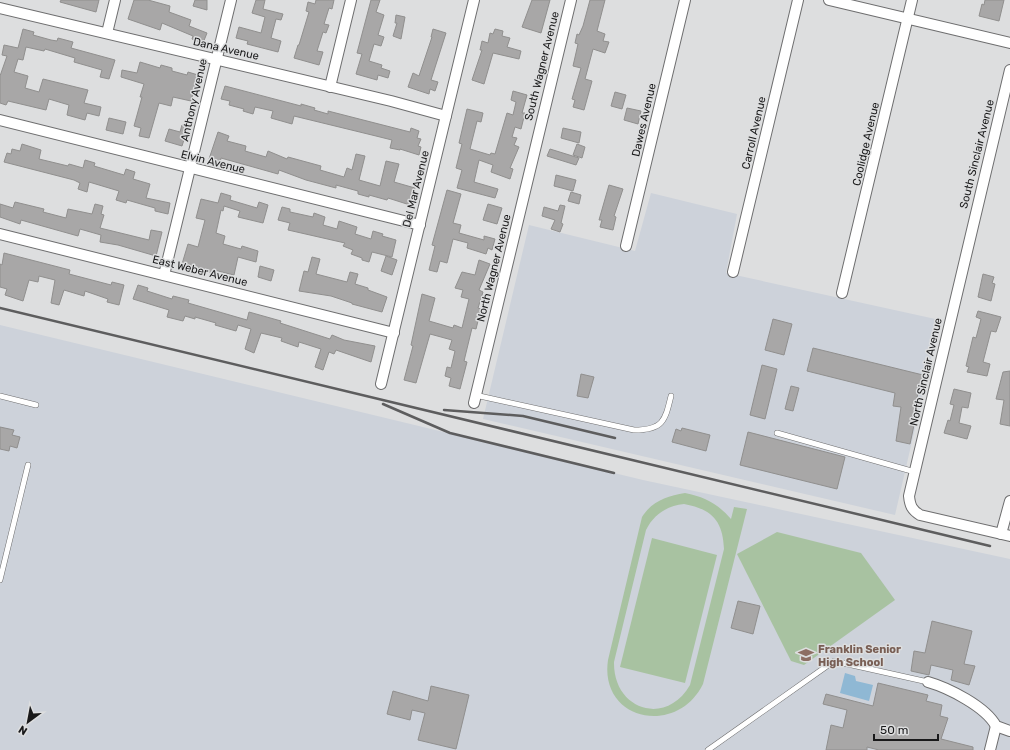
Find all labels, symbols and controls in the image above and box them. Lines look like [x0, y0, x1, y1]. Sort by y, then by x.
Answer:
street label: South Wagner Avenue [522, 10, 562, 122]
street label: Dana Avenue [192, 35, 260, 63]
street label: Anthony Avenue [178, 57, 210, 143]
street label: Dawes Avenue [629, 82, 659, 158]
street label: Carroll Avenue [739, 95, 769, 171]
street label: South Sinclair Avenue [957, 98, 997, 210]
street label: Coolidge Avenue [850, 101, 882, 187]
street label: Elvin Avenue [180, 148, 246, 176]
street label: Del Mar Avenue [400, 149, 432, 229]
street label: North Wagner Avenue [474, 213, 514, 323]
street label: East Weber Avenue [151, 253, 249, 289]
street label: North Sinclair Avenue [907, 317, 945, 427]
place label: Franklin Senior High School [818, 643, 901, 669]
school or university icon: Franklin Senior High School [797, 646, 815, 664]
north arrow [8, 702, 48, 742]
scale bar [874, 716, 938, 742]
text: N [16, 722, 30, 738]
text: 50 m [880, 723, 908, 737]

